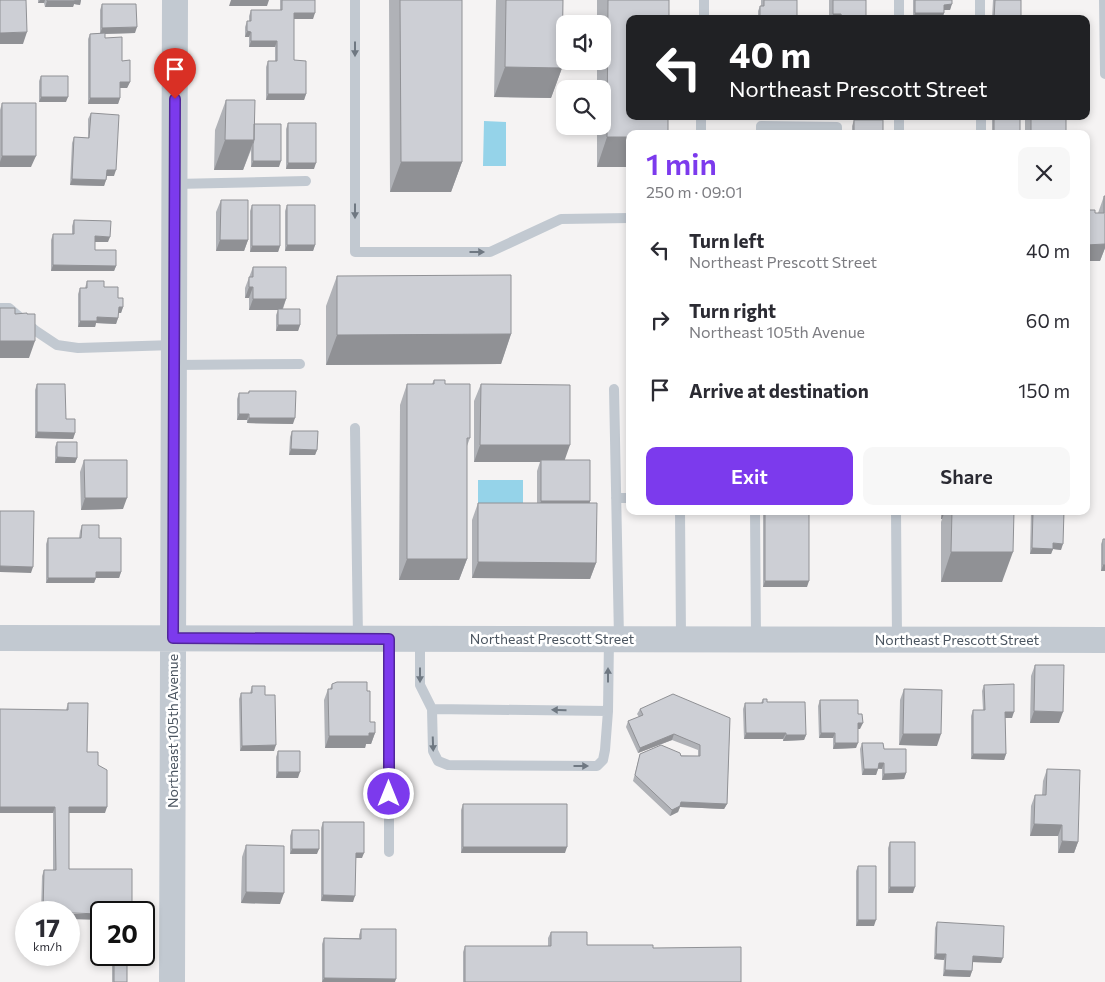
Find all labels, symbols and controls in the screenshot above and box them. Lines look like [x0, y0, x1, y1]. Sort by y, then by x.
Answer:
map controls [556, 15, 611, 135]
button: sound [556, 15, 611, 70]
text: 40 m [729, 32, 811, 75]
icon: left [646, 35, 711, 100]
one-way arrow [351, 41, 359, 57]
pin [154, 48, 196, 99]
icon: arrive [161, 55, 189, 83]
text: Northeast Prescott Street [729, 75, 988, 102]
button: search [556, 80, 611, 135]
text: 1 min [646, 144, 717, 181]
button: close [1018, 147, 1070, 199]
text: 250 m · 09:01 [646, 182, 743, 201]
one-way arrow [351, 203, 359, 219]
text: Turn left [689, 229, 764, 252]
icon: left [646, 236, 674, 264]
text: 40 m [1026, 239, 1070, 262]
one-way arrow [469, 248, 485, 256]
text: Northeast Prescott Street [689, 252, 877, 271]
text: Turn right [689, 299, 776, 322]
icon: right [646, 306, 674, 334]
text: 60 m [1026, 309, 1070, 332]
text: Northeast 105th Avenue [689, 322, 865, 341]
icon: arrive [646, 376, 674, 404]
text: Arrive at destination [689, 379, 869, 402]
text: 150 m [1018, 379, 1070, 402]
button: Exit [646, 447, 853, 505]
button: Share [863, 447, 1070, 505]
street label: Northeast Prescott Street [470, 630, 635, 647]
street label: Northeast Prescott Street [875, 631, 1040, 648]
street label: Northeast 105th Avenue [164, 654, 181, 808]
one-way arrow [605, 666, 613, 682]
one-way arrow [416, 667, 424, 683]
one-way arrow [551, 706, 567, 714]
one-way arrow [429, 736, 437, 752]
one-way arrow [573, 762, 589, 770]
position arrow [362, 767, 414, 819]
speed limit sign: 20 [90, 901, 155, 966]
text: 17 [35, 912, 60, 942]
text: km/h [33, 939, 62, 953]

